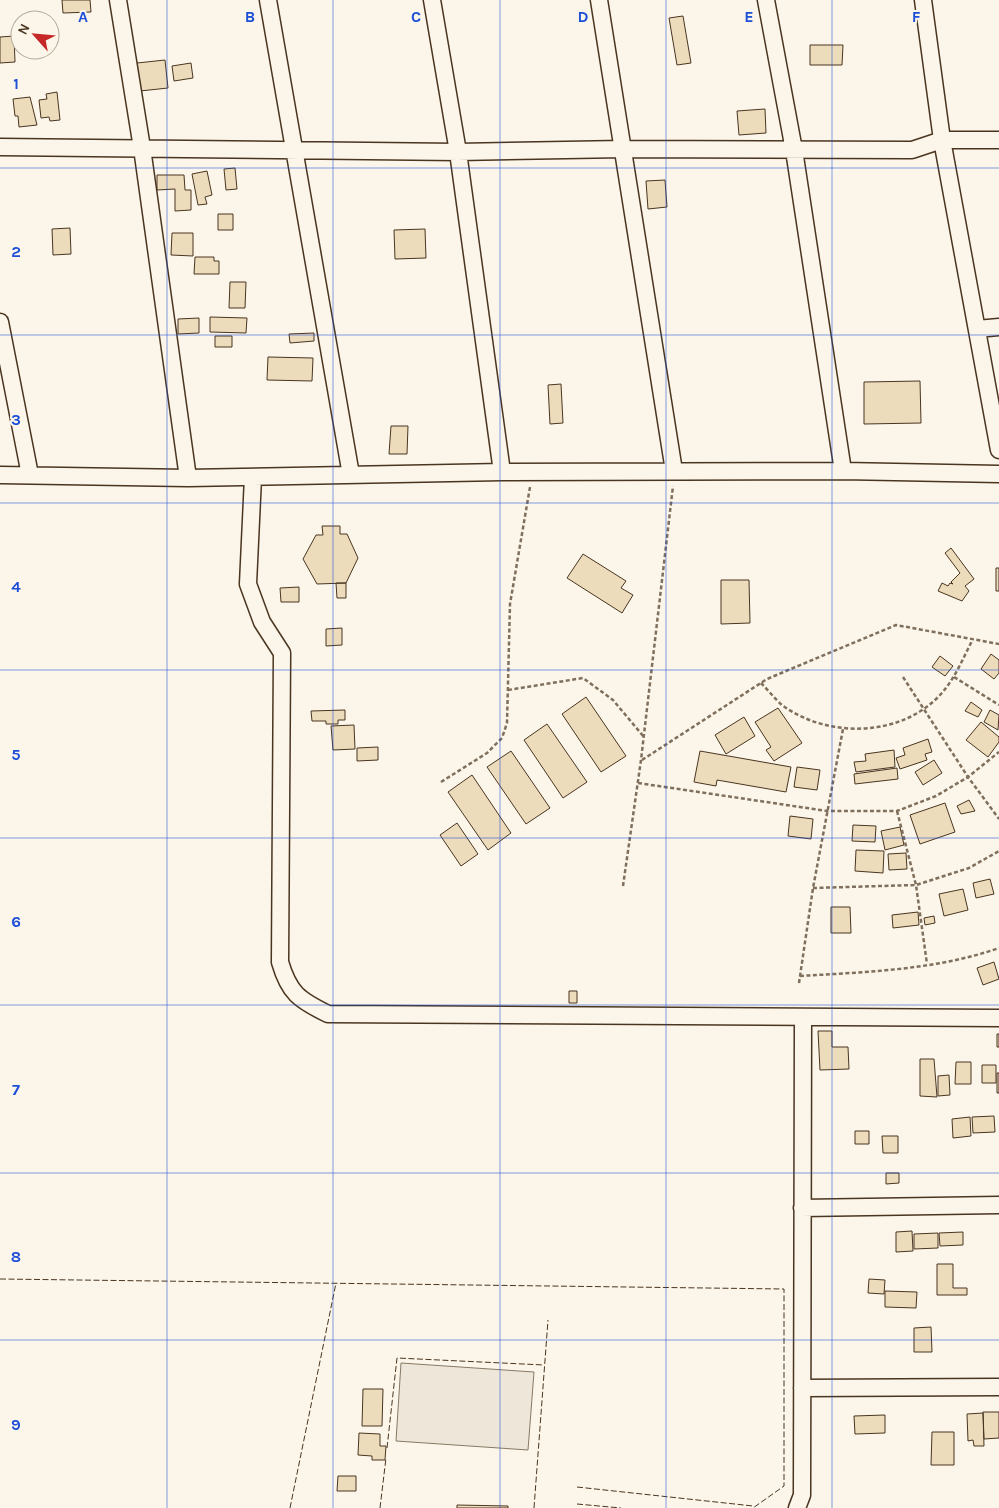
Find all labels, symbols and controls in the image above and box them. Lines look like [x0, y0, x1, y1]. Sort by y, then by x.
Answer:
text: A [78, 7, 88, 26]
text: B [245, 7, 255, 26]
text: C [411, 7, 421, 26]
text: D [578, 7, 589, 26]
text: E [744, 7, 754, 26]
text: F [912, 7, 921, 26]
north arrow [10, 10, 60, 60]
text: N [14, 21, 34, 38]
text: 1 [13, 74, 19, 93]
text: 2 [11, 242, 21, 261]
text: 3 [11, 410, 21, 429]
text: 4 [11, 577, 21, 596]
text: 5 [11, 745, 21, 764]
text: 6 [11, 912, 21, 931]
text: 7 [12, 1080, 20, 1099]
text: 8 [11, 1247, 21, 1266]
text: 9 [11, 1415, 21, 1434]

